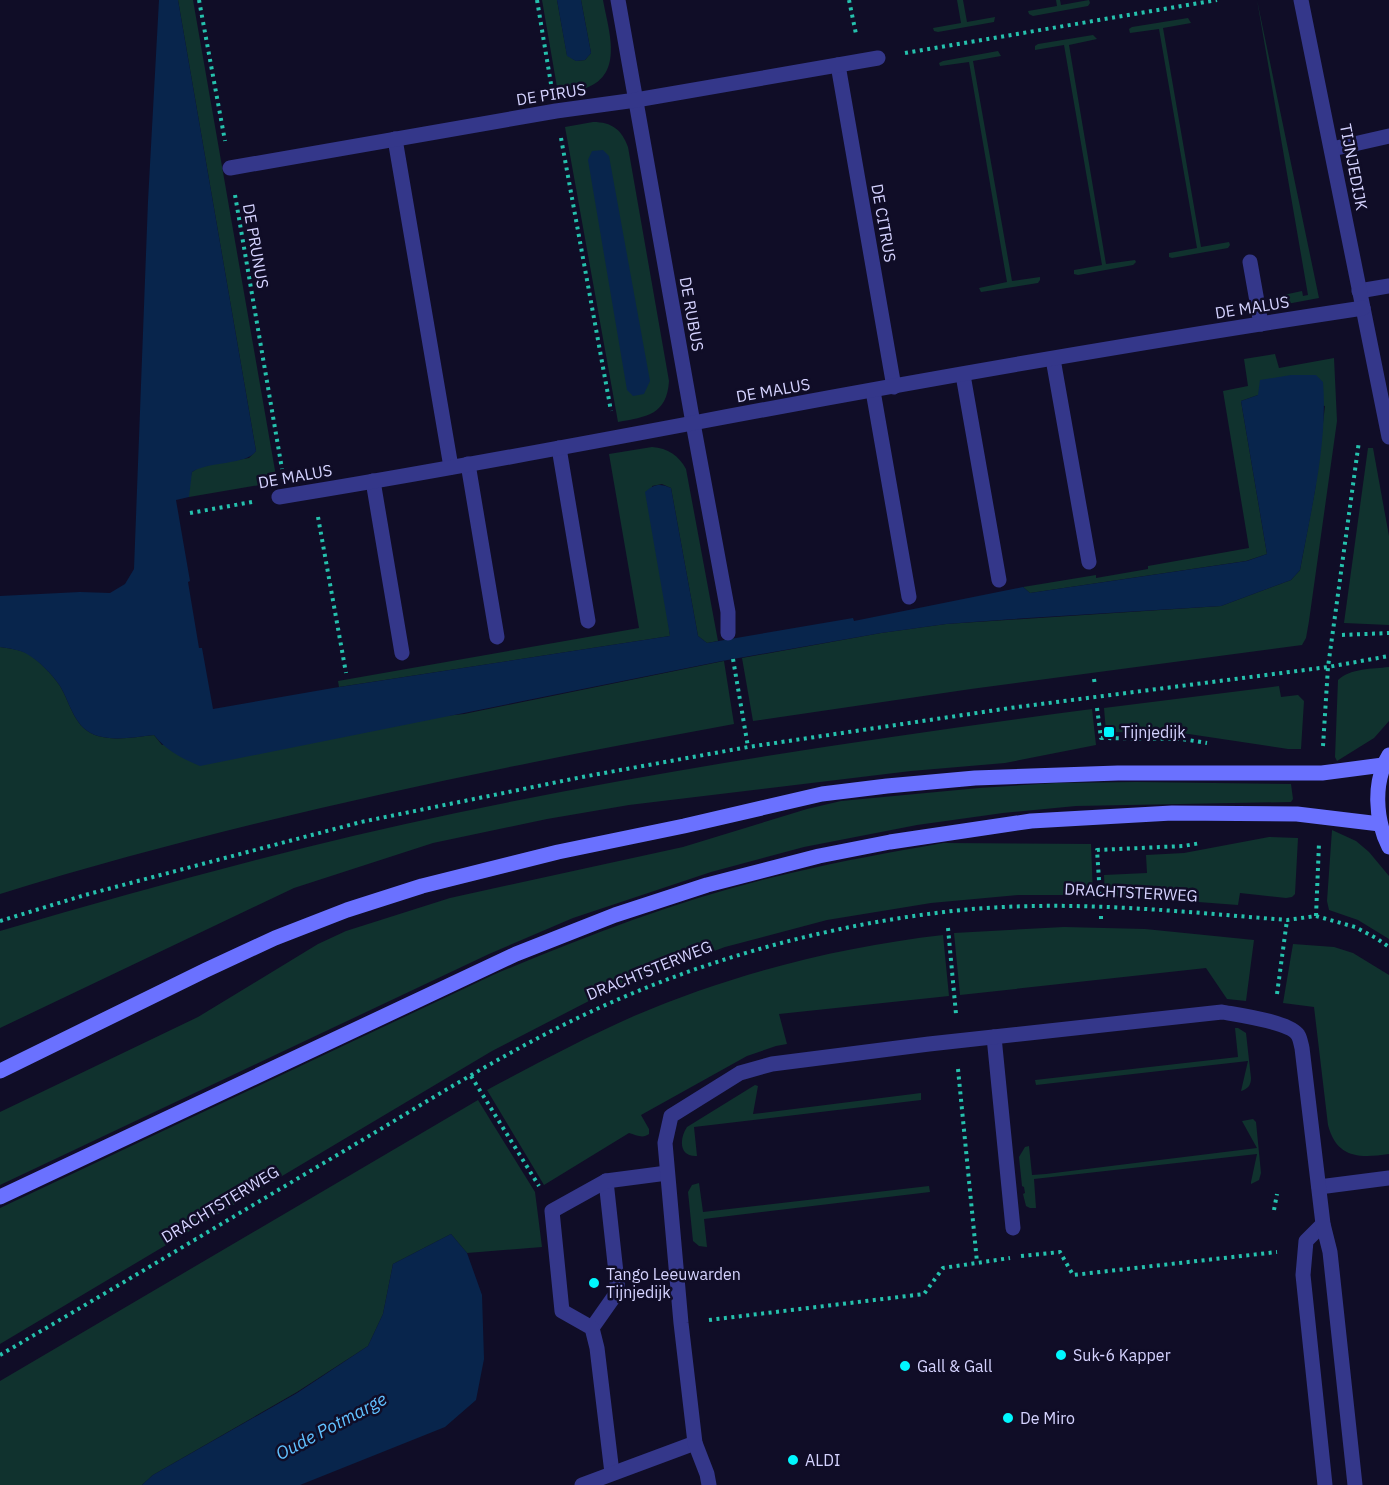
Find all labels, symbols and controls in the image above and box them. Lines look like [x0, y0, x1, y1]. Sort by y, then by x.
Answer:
street label: DE PIRUS [515, 79, 587, 109]
street label: TIJNJEDIJK [1336, 122, 1372, 212]
street label: DE CITRUS [867, 182, 901, 264]
street label: DE PRUNUS [239, 202, 273, 290]
street label: DE RUBUS [676, 275, 708, 353]
street label: DE MALUS [1213, 291, 1291, 323]
street label: DE MALUS [734, 374, 812, 406]
street label: DE MALUS [256, 460, 334, 492]
place label: Tijnjedijk [1121, 722, 1186, 742]
marker: Tijnjedijk [1102, 725, 1116, 739]
street label: DRACHTSTERWEG [1064, 879, 1198, 905]
street label: DRACHTSTERWEG [583, 936, 715, 1004]
street label: DRACHTSTERWEG [158, 1161, 282, 1247]
place label: Tango Leeuwarden Tijnjedijk [606, 1264, 741, 1302]
marker: Tango Leeuwarden Tijnjedijk [587, 1276, 601, 1290]
place label: Suk-6 Kapper [1073, 1345, 1171, 1365]
marker: Suk-6 Kapper [1054, 1348, 1068, 1362]
place label: Gall & Gall [917, 1356, 992, 1376]
marker: Gall & Gall [898, 1359, 912, 1373]
water label: Oude Potmarge [272, 1387, 390, 1465]
place label: De Miro [1020, 1408, 1075, 1428]
marker: De Miro [1001, 1411, 1015, 1425]
place label: ALDI [805, 1450, 840, 1470]
marker: ALDI [786, 1453, 800, 1467]

